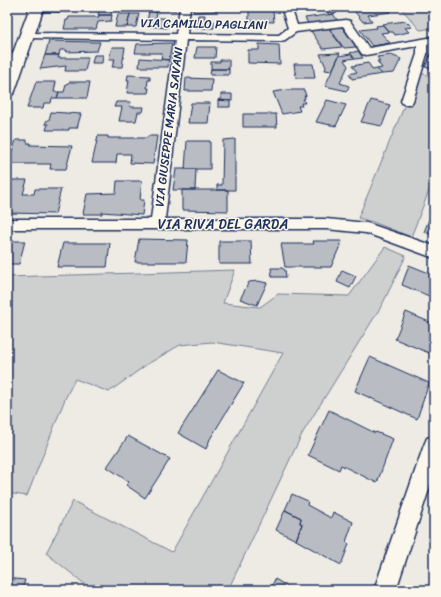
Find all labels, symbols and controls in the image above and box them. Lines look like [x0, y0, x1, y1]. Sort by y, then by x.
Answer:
street label: VIA CAMILLO PAGLIANI [140, 12, 268, 36]
street label: VIA GIUSEPPE MARIA SAVANI [148, 46, 190, 208]
street label: VIA RIVA DEL GARDA [158, 212, 288, 237]

